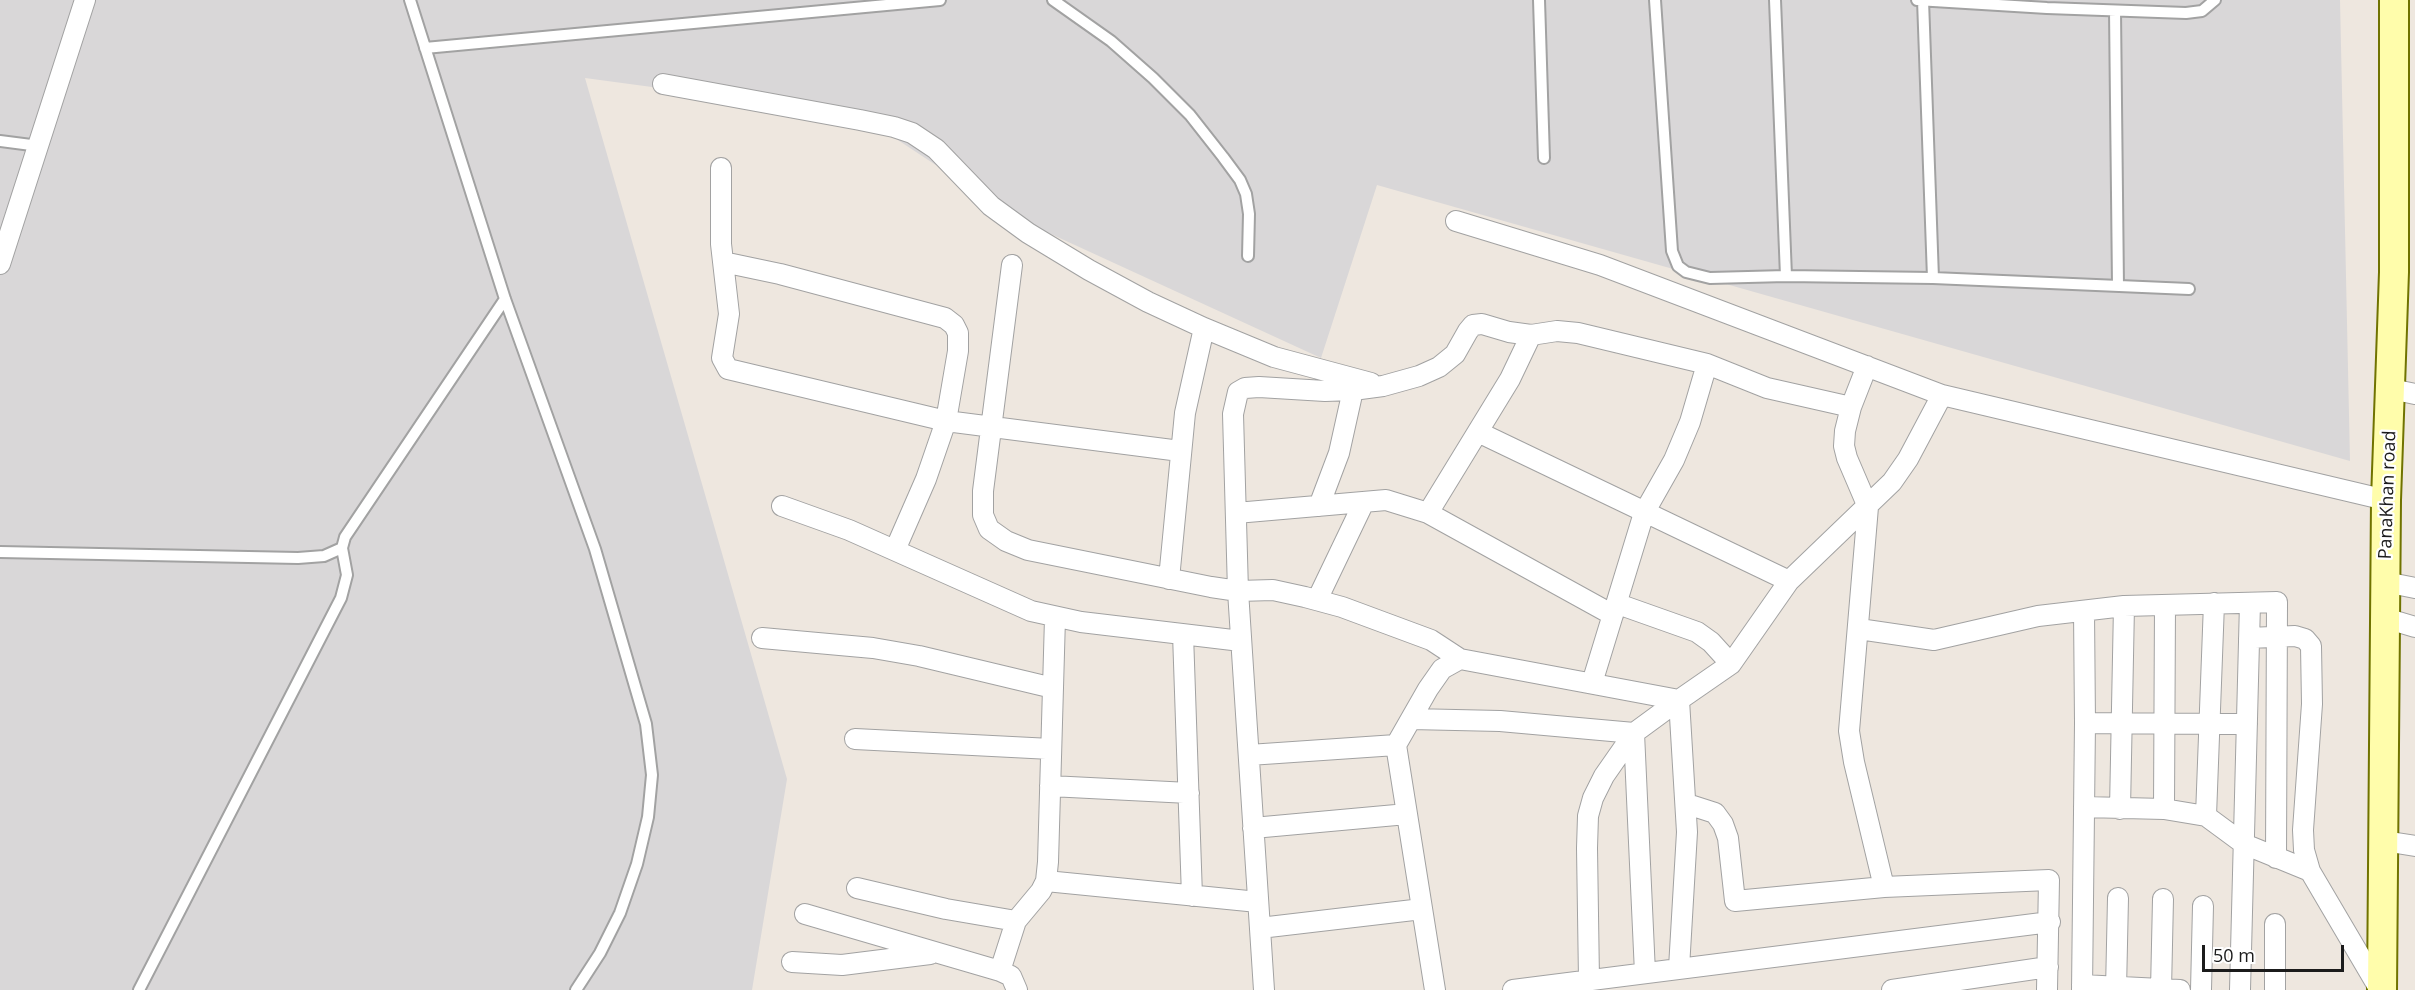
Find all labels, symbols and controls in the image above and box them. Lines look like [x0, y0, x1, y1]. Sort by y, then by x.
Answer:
street label: PanaKhan road [2375, 430, 2401, 560]
scale bar [2205, 933, 2348, 971]
text: 50 m [2213, 943, 2255, 967]

